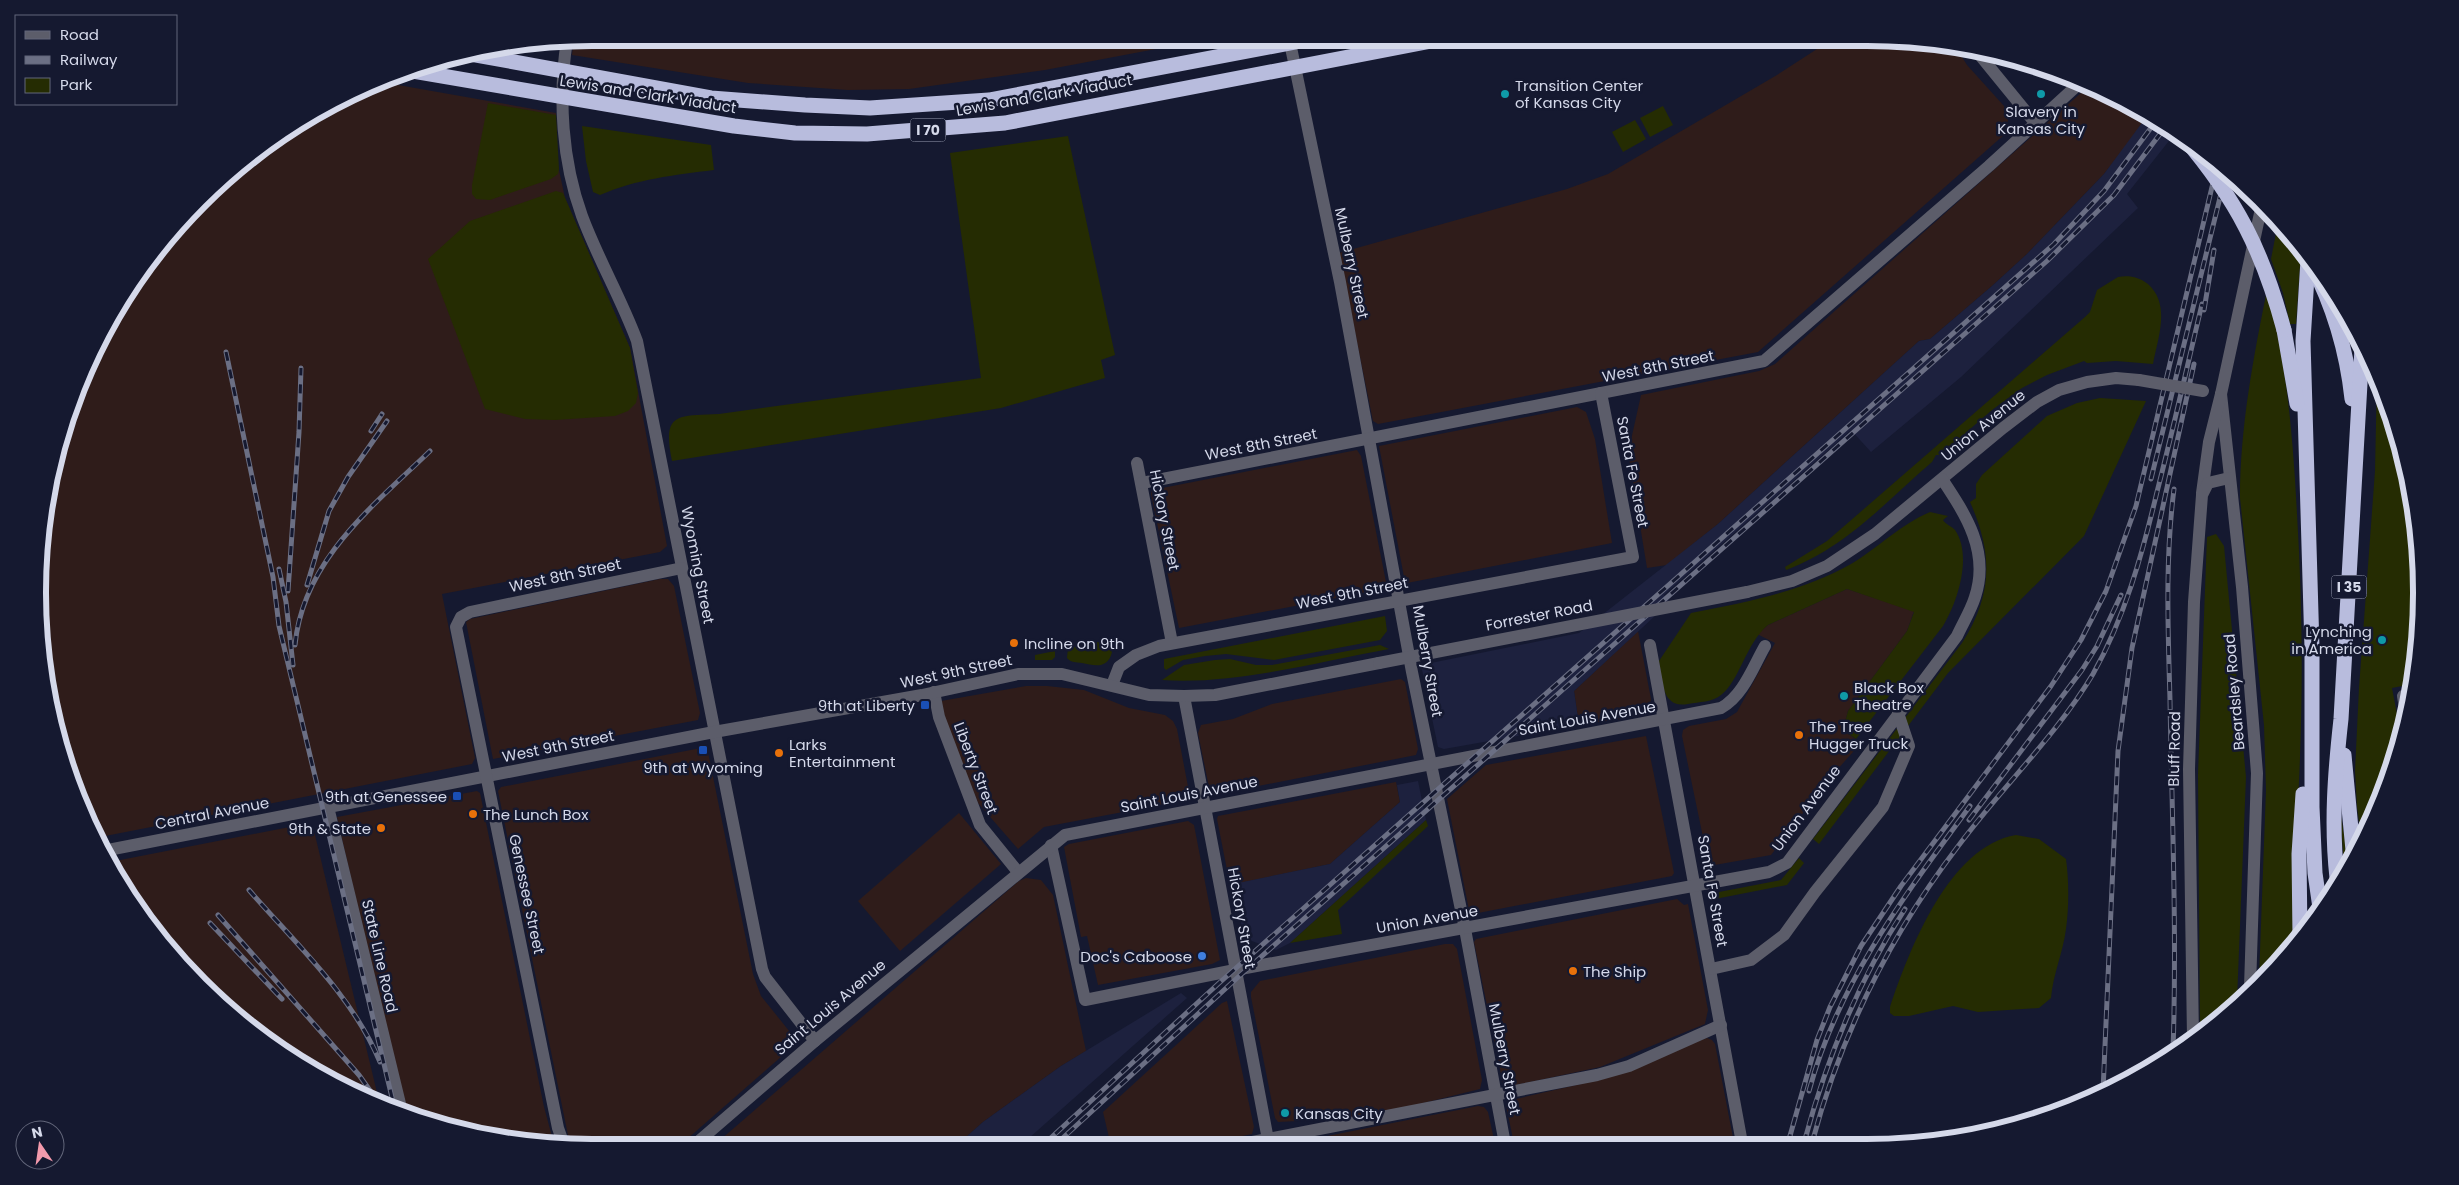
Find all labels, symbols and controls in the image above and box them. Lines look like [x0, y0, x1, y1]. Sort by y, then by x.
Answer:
legend [15, 15, 178, 105]
text: Road [60, 24, 99, 45]
text: Railway [60, 49, 118, 70]
street label: Lewis and Clark Viaduct [954, 69, 1134, 121]
street label: Lewis and Clark Viaduct [558, 70, 738, 118]
text: Park [60, 74, 92, 95]
place label: Transition Center of Kansas City [1515, 75, 1644, 113]
marker: Transition Center of Kansas City [1499, 88, 1511, 100]
marker: Slavery in Kansas City [2035, 88, 2047, 100]
place label: Slavery in Kansas City [1997, 101, 2085, 139]
road number: I 70 [910, 118, 946, 142]
street label: Mulberry Street [1330, 205, 1374, 321]
street label: West 8th Street [1600, 345, 1716, 387]
street label: Union Avenue [1936, 384, 2030, 466]
street label: Santa Fe Street [1612, 415, 1654, 529]
street label: West 8th Street [1203, 423, 1319, 465]
street label: Hickory Street [1145, 468, 1185, 572]
street label: Wyoming Street [676, 504, 720, 626]
street label: West 8th Street [507, 553, 623, 597]
street label: West 9th Street [1294, 572, 1410, 614]
road number: I 35 [2332, 576, 2366, 598]
street label: Forrester Road [1484, 594, 1594, 636]
street label: Mulberry Street [1408, 603, 1448, 719]
place label: Lynching in America [2291, 621, 2372, 659]
place label: Incline on 9th [1024, 633, 1124, 654]
street label: Beardsley Road [2218, 633, 2250, 751]
marker: Lynching in America [2376, 634, 2388, 646]
marker: Incline on 9th [1008, 637, 1020, 649]
street label: West 9th Street [898, 649, 1014, 693]
place label: Black Box Theatre [1854, 677, 1924, 715]
marker: Black Box Theatre [1838, 690, 1850, 702]
place label: 9th at Liberty [818, 695, 916, 716]
street label: Saint Louis Avenue [1517, 696, 1657, 740]
marker: 9th at Liberty [919, 699, 931, 711]
street label: Bluff Road [2163, 711, 2185, 787]
place label: The Tree Hugger Truck [1809, 716, 1909, 754]
street label: Liberty Street [949, 719, 1003, 817]
street label: West 9th Street [500, 725, 616, 767]
marker: The Tree Hugger Truck [1793, 729, 1805, 741]
place label: Larks Entertainment [789, 734, 895, 772]
marker: 9th at Wyoming [697, 744, 709, 756]
marker: Larks Entertainment [773, 747, 785, 759]
place label: 9th at Wyoming [643, 757, 763, 778]
street label: Union Avenue [1767, 761, 1845, 855]
street label: Saint Louis Avenue [1119, 770, 1259, 818]
place label: 9th at Genessee [325, 786, 447, 807]
marker: 9th at Genessee [451, 790, 463, 802]
street label: Central Avenue [153, 792, 271, 834]
place label: The Lunch Box [483, 804, 588, 825]
marker: The Lunch Box [467, 808, 479, 820]
place label: 9th & State [288, 818, 371, 839]
marker: 9th & State [375, 822, 387, 834]
street label: Genessee Street [504, 832, 550, 956]
street label: Santa Fe Street [1693, 834, 1733, 948]
street label: Hickory Street [1223, 866, 1261, 970]
street label: State Line Road [357, 897, 403, 1015]
street label: Union Avenue [1374, 900, 1480, 938]
place label: Doc's Caboose [1080, 946, 1192, 967]
marker: Doc's Caboose [1196, 950, 1208, 962]
street label: Saint Louis Avenue [770, 954, 890, 1060]
place label: The Ship [1583, 961, 1646, 982]
marker: The Ship [1567, 965, 1579, 977]
street label: Mulberry Street [1484, 1001, 1526, 1117]
place label: Kansas City [1295, 1103, 1383, 1124]
marker: Kansas City [1279, 1107, 1291, 1119]
north arrow [15, 1120, 65, 1170]
text: N [30, 1121, 44, 1143]

